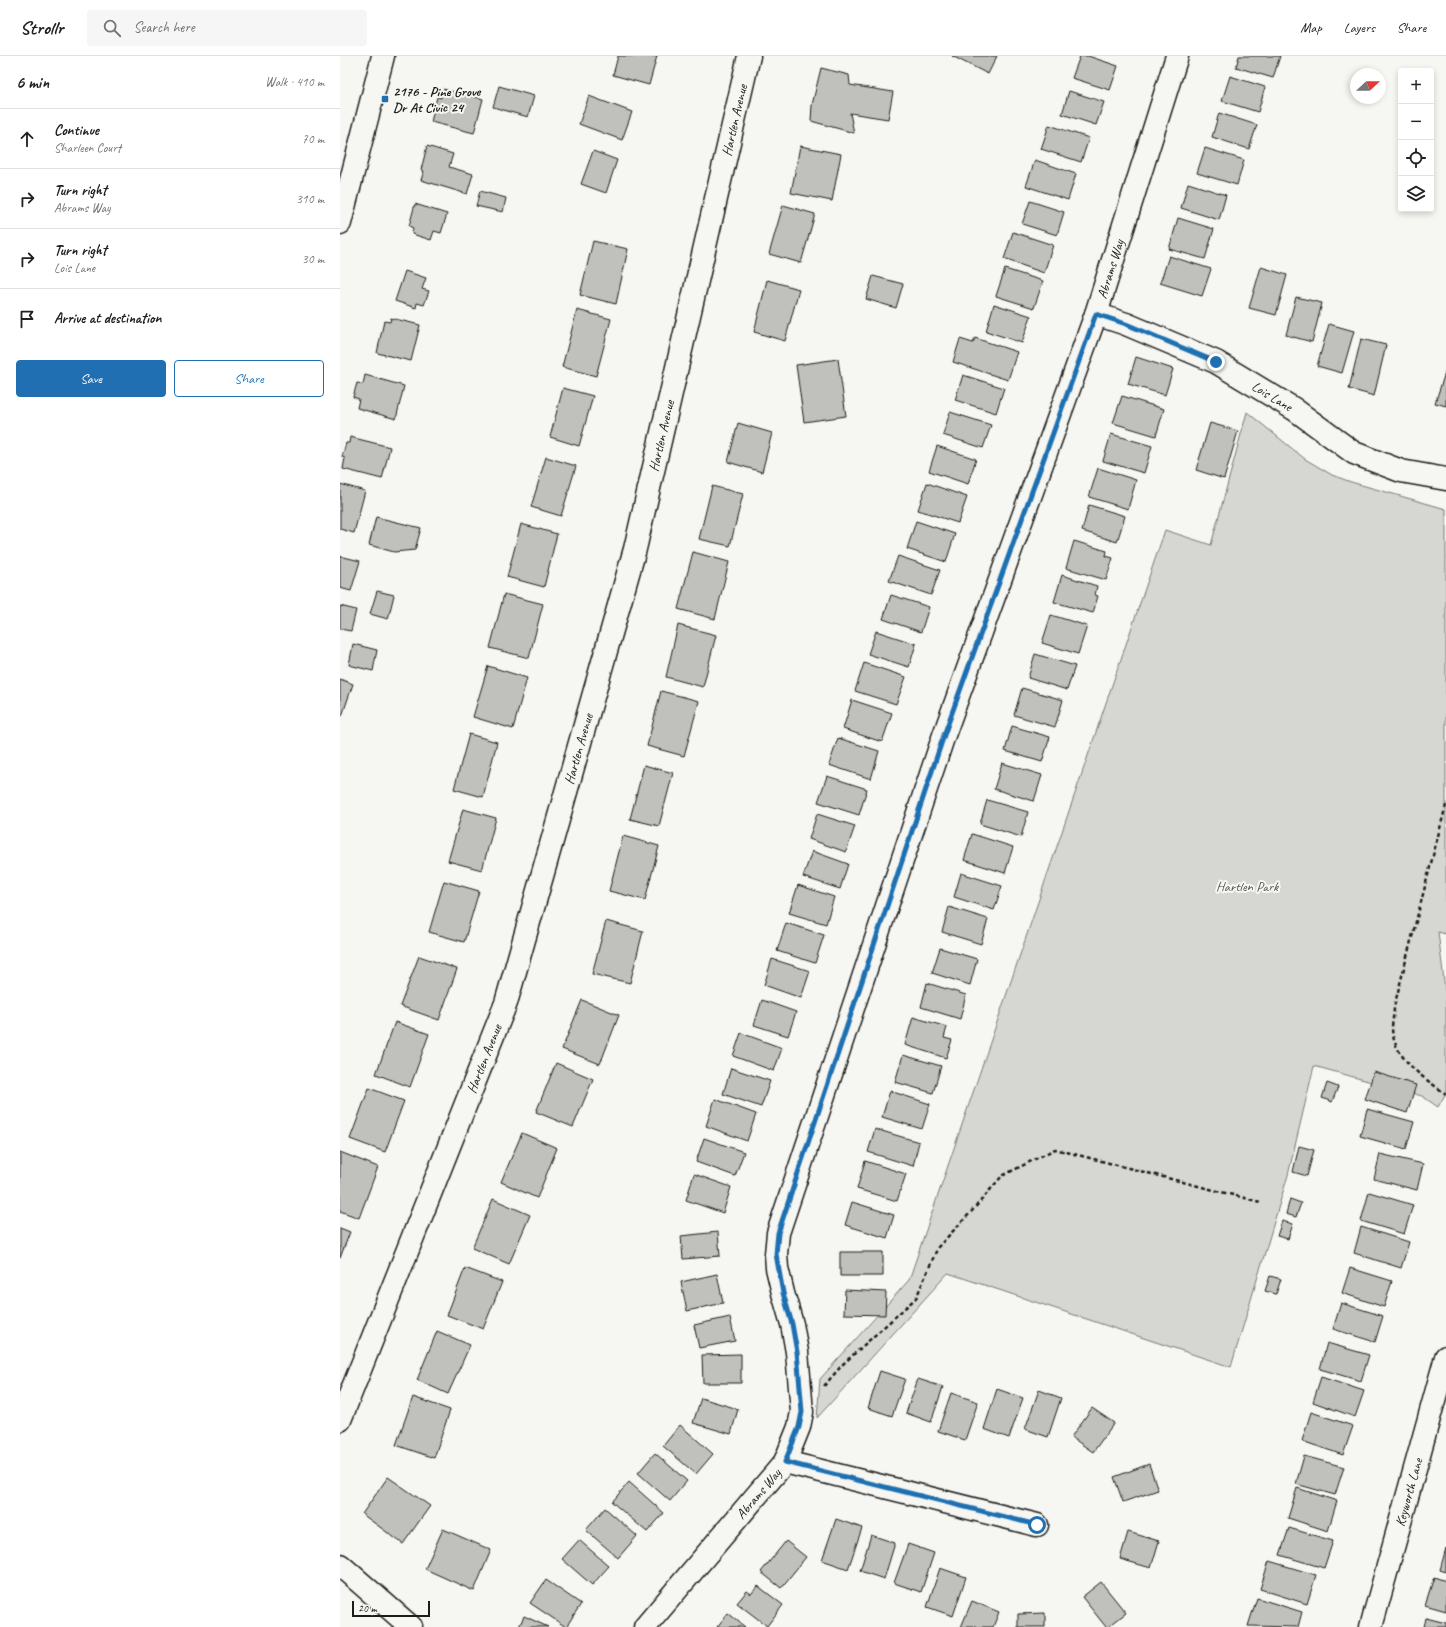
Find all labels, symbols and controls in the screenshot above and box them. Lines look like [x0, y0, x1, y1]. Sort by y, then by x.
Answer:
search box [87, 10, 367, 46]
text: Strollr [20, 16, 63, 40]
icon: search [101, 17, 123, 39]
text: Search here [133, 18, 195, 37]
text: Map [1300, 19, 1322, 36]
text: Layers [1344, 19, 1375, 36]
text: Share [1397, 19, 1426, 36]
north arrow [1350, 68, 1386, 104]
map controls [1398, 68, 1434, 212]
button: + [1398, 68, 1434, 104]
text: 6 min [16, 72, 49, 93]
text: Walk · 410 m [265, 74, 324, 90]
street label: Hartlen Avenue [718, 81, 751, 157]
place label: 2176 - Pine Grove Dr At Civic 24 [393, 83, 482, 116]
marker: 2176 - Pine Grove Dr At Civic 24 [380, 94, 390, 104]
button: − [1398, 104, 1434, 140]
text: Continue [54, 121, 99, 140]
icon: ahead [16, 128, 38, 150]
text: 70 m [302, 131, 324, 147]
text: Sharleen Court [54, 140, 121, 156]
button: locate [1398, 140, 1434, 176]
button: layers [1398, 176, 1434, 212]
text: Turn right [54, 181, 107, 200]
icon: right [16, 188, 38, 210]
text: 310 m [296, 191, 324, 207]
text: Abrams Way [54, 200, 110, 216]
street label: Abrams Way [1093, 236, 1128, 300]
text: Turn right [54, 241, 107, 260]
icon: right [16, 248, 38, 270]
text: 30 m [302, 251, 324, 267]
text: Lois Lane [54, 260, 95, 276]
icon: arrive [16, 308, 38, 330]
text: Arrive at destination [54, 309, 161, 328]
route end [1207, 353, 1225, 371]
button: Save [16, 360, 166, 397]
button: Share [174, 360, 324, 397]
street label: Lois Lane [1249, 377, 1297, 415]
street label: Hartlen Avenue [645, 397, 678, 473]
street label: Hartlen Avenue [560, 710, 597, 786]
park label: Hartlen Park [1216, 878, 1279, 895]
street label: Hartlen Avenue [463, 1020, 506, 1095]
street label: Keyworth Lane [1391, 1455, 1426, 1528]
street label: Abrams Way [732, 1464, 785, 1522]
route start [1028, 1516, 1046, 1534]
scale bar [352, 1599, 430, 1618]
text: 20 m [358, 1601, 377, 1615]

